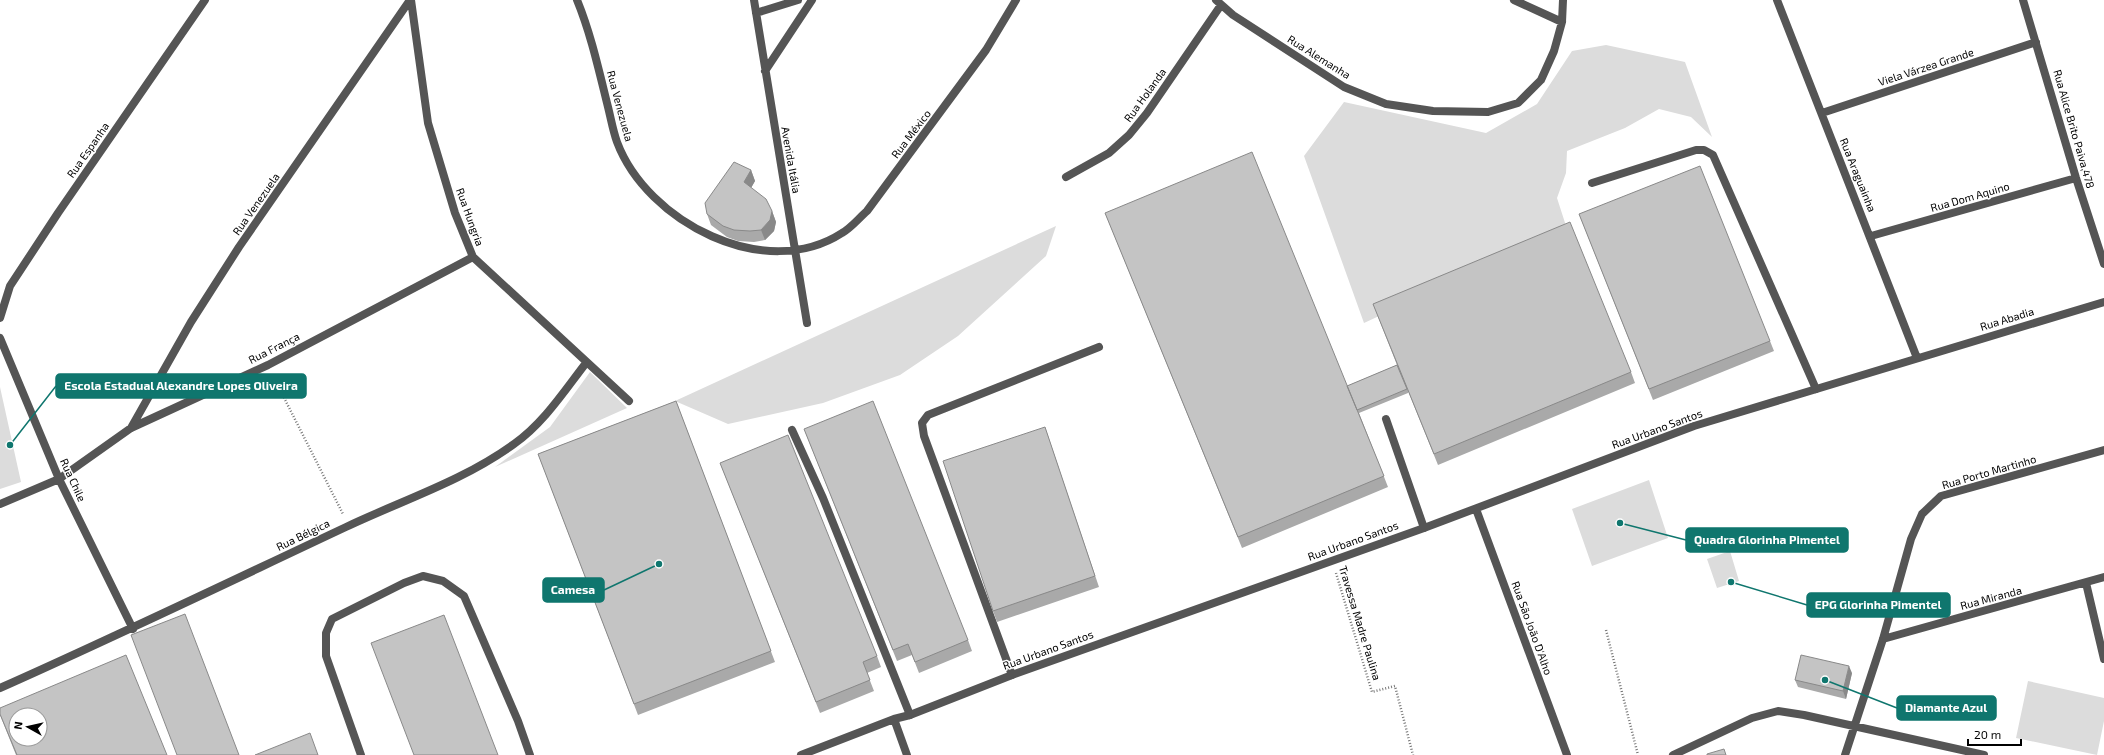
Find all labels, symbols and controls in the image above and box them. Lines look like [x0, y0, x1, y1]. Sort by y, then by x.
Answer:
street label: Rua Alemanha [1285, 32, 1353, 81]
street label: Viela Várzea Grande [1876, 45, 1975, 88]
street label: Rua Holanda [1121, 65, 1168, 124]
street label: Rua Alice Brito Paiva,478 [2051, 68, 2098, 190]
street label: Rua Venezuela [605, 69, 636, 143]
street label: Rua México [888, 107, 933, 160]
street label: Rua Espanha [64, 120, 111, 180]
street label: Avenida Itália [779, 126, 804, 194]
street label: Rua Araguainha [1838, 136, 1879, 214]
street label: Rua Venezuela [229, 170, 282, 237]
street label: Rua Dom Aquino [1929, 179, 2011, 214]
street label: Rua Hungria [454, 186, 487, 248]
street label: Rua Abadia [1978, 304, 2035, 333]
street label: Rua França [246, 329, 302, 367]
callout: Escola Estadual Alexandre Lopes Oliveira [56, 374, 306, 398]
text: Escola Estadual Alexandre Lopes Oliveira [64, 378, 298, 392]
street label: Rua Urbano Santos [1610, 406, 1704, 451]
street label: Rua Porto Martinho [1940, 452, 2038, 491]
street label: Rua Chile [58, 456, 89, 504]
street label: Rua Bélgica [274, 516, 332, 553]
street label: Rua Urbano Santos [1306, 518, 1400, 563]
callout: Quadra Glorinha Pimentel [1686, 528, 1848, 552]
text: Quadra Glorinha Pimentel [1694, 532, 1840, 547]
street label: Travessa Madre Paulina [1337, 564, 1384, 682]
callout: Camesa [543, 578, 604, 602]
street label: Rua São João D'Alho [1509, 579, 1555, 677]
text: Camesa [551, 582, 595, 596]
street label: Rua Miranda [1959, 583, 2023, 612]
callout: EPG Glorinha Pimentel [1807, 593, 1950, 617]
text: EPG Glorinha Pimentel [1815, 597, 1941, 611]
street label: Rua Urbano Santos [1001, 627, 1095, 672]
callout: Diamante Azul [1897, 696, 1996, 720]
text: Diamante Azul [1905, 700, 1987, 714]
north arrow [8, 707, 48, 747]
text: N [11, 721, 25, 730]
scale bar [1968, 721, 2021, 747]
text: 20 m [1974, 727, 2001, 741]

